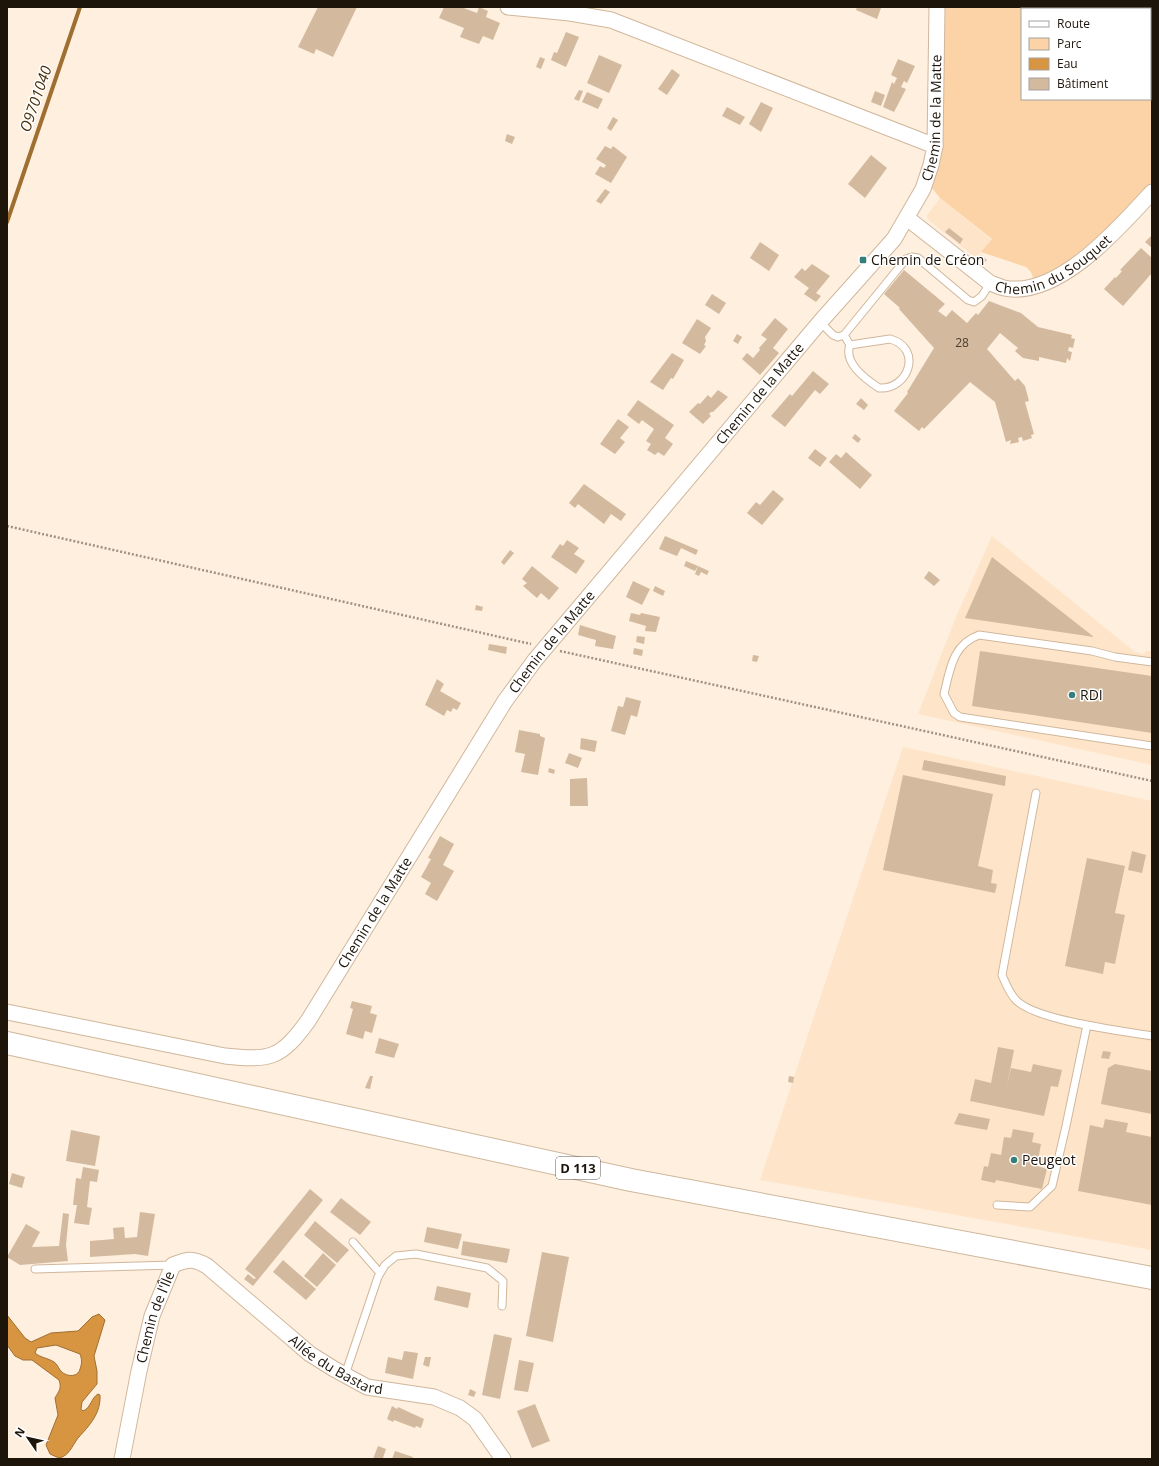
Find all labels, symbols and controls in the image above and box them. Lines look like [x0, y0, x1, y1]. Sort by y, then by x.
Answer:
legend [1021, 8, 1151, 100]
text: Route [1057, 15, 1090, 32]
text: Parc [1057, 35, 1082, 52]
street label: Chemin de la Matte [916, 54, 945, 184]
text: Eau [1057, 55, 1078, 72]
water label: O9701040 [14, 63, 56, 134]
text: Bâtiment [1057, 75, 1108, 92]
street label: Chemin du Souquet [992, 230, 1115, 298]
place label: Chemin de Créon [871, 250, 984, 269]
marker: Chemin de Créon [858, 255, 868, 265]
house number: 28 [955, 334, 969, 351]
street label: Chemin de la Matte [711, 338, 808, 448]
street label: Chemin de la Matte [504, 586, 599, 697]
place label: RDI [1080, 685, 1103, 704]
marker: RDI [1067, 690, 1077, 700]
street label: Chemin de la Matte [333, 853, 416, 972]
place label: Peugeot [1022, 1150, 1076, 1169]
marker: Peugeot [1009, 1155, 1019, 1165]
road number: D 113 [556, 1157, 600, 1179]
street label: Chemin de l'Île [131, 1268, 179, 1365]
street label: Allée du Bastard [285, 1330, 384, 1398]
north arrow [8, 1418, 48, 1458]
text: N [11, 1424, 28, 1440]

